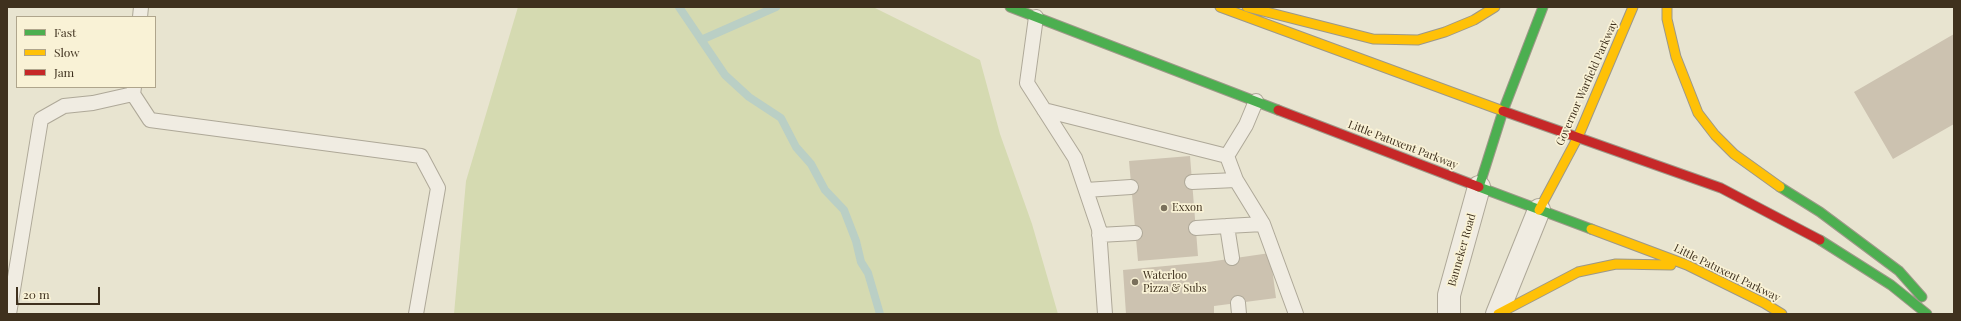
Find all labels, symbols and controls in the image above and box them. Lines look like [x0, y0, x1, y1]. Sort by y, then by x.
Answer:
legend [16, 16, 156, 88]
street label: Governor Warfield Parkway [1553, 18, 1621, 148]
text: Fast [54, 24, 76, 40]
text: Slow [54, 44, 80, 60]
text: Jam [54, 64, 74, 80]
street label: Little Patuxent Parkway [1346, 118, 1460, 172]
place label: Exxon [1172, 201, 1203, 215]
marker: Exxon [1159, 203, 1169, 213]
street label: Banneker Road [1445, 212, 1479, 288]
street label: Little Patuxent Parkway [1672, 241, 1782, 305]
place label: Waterloo Pizza & Subs [1143, 269, 1207, 295]
marker: Waterloo Pizza & Subs [1130, 277, 1140, 287]
scale bar [18, 279, 102, 305]
text: 20 m [23, 286, 50, 302]

